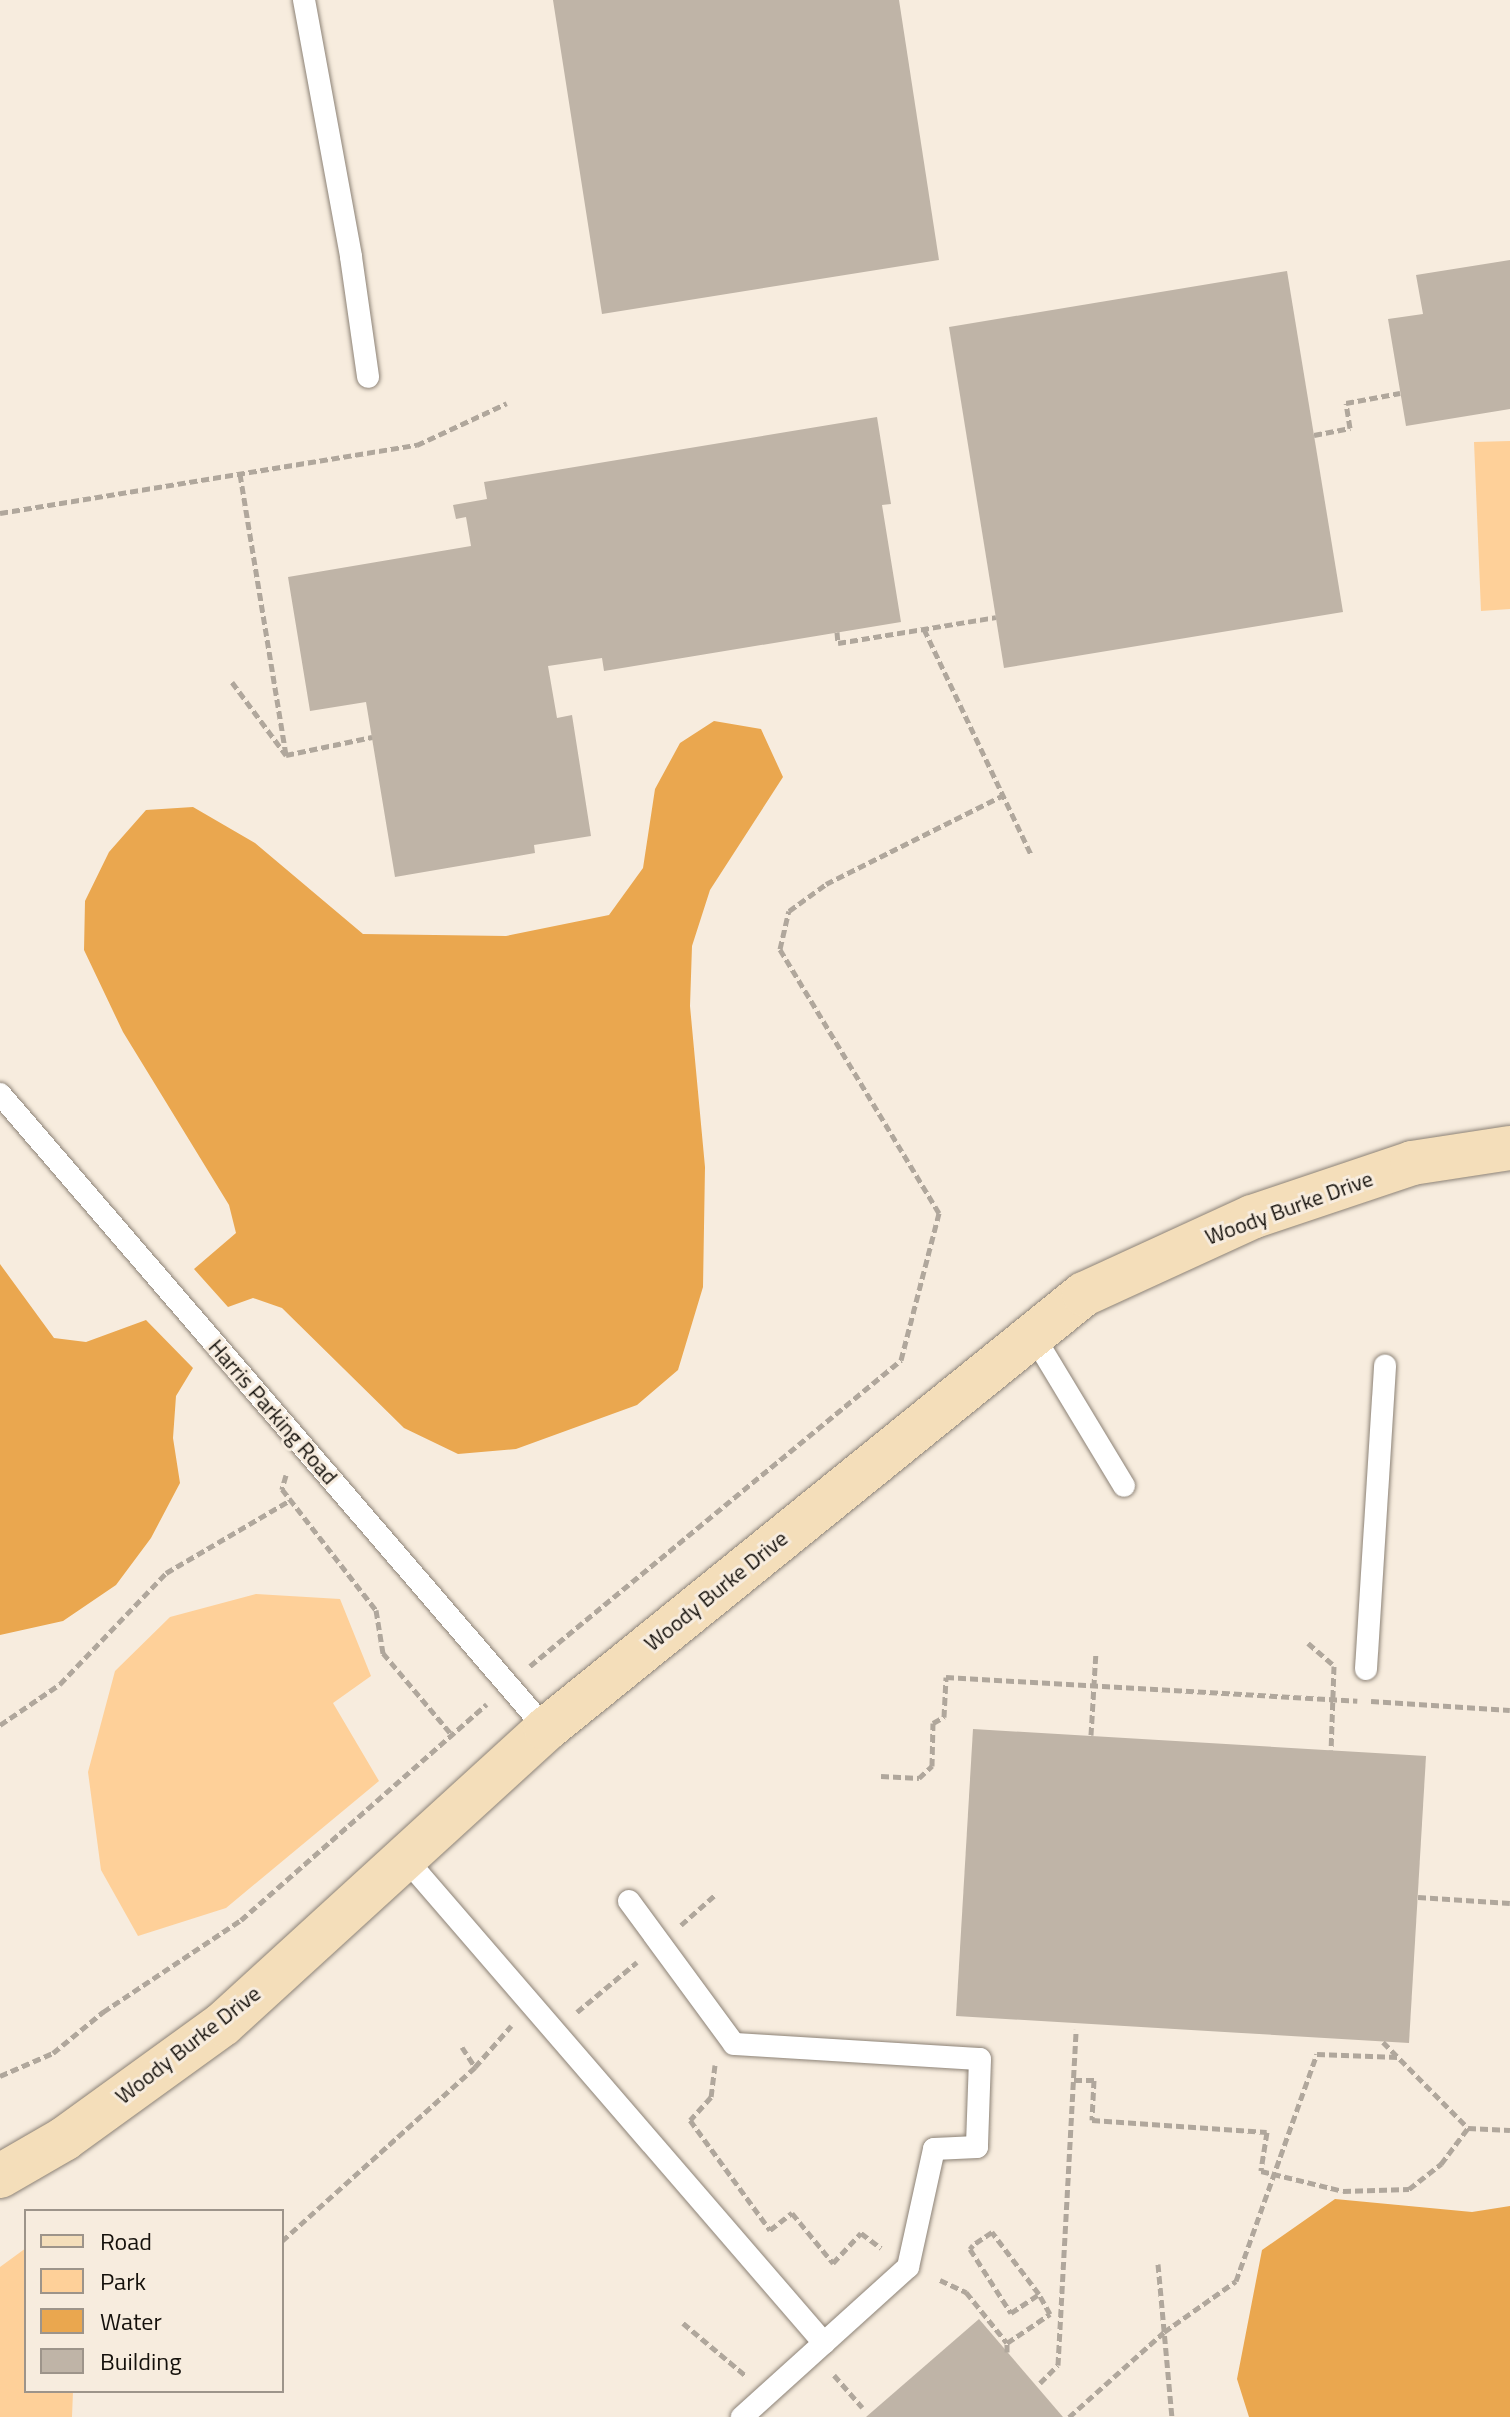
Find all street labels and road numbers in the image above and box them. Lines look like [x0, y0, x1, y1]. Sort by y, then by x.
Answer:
street label: Woody Burke Drive [1202, 1165, 1376, 1251]
street label: Harris Parking Road [203, 1334, 343, 1490]
street label: Woody Burke Drive [639, 1525, 793, 1657]
street label: Woody Burke Drive [110, 1980, 266, 2110]

